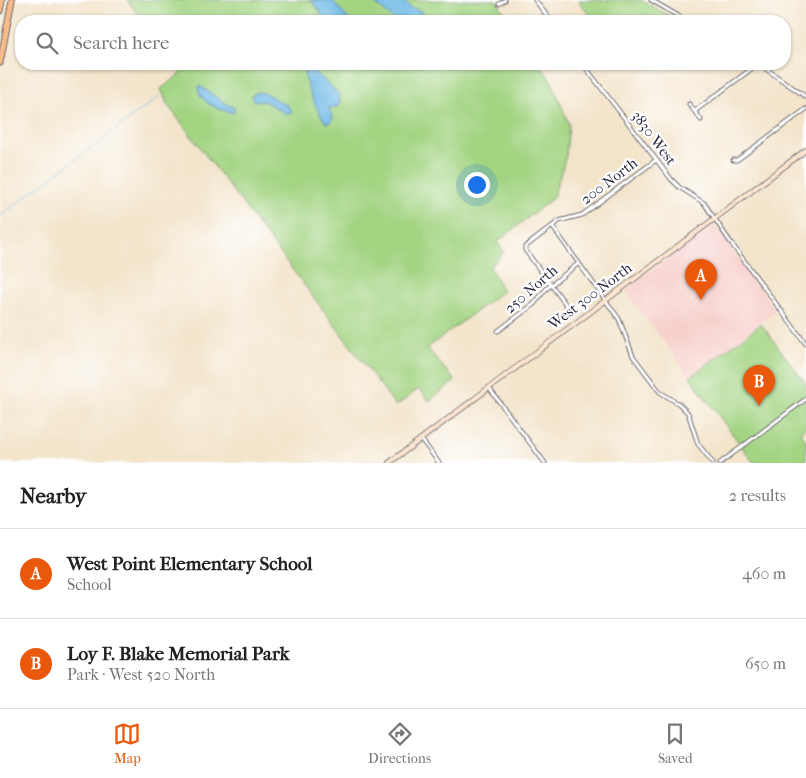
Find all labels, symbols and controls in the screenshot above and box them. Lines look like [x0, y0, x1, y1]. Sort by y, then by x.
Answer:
search box [15, 15, 791, 70]
icon: search [33, 29, 61, 57]
text: Search here [73, 32, 169, 54]
street label: 3830 West [628, 107, 681, 169]
street label: 200 North [577, 154, 641, 208]
your location [464, 172, 490, 198]
street label: West 300 North [544, 258, 636, 334]
pin: A [685, 259, 717, 300]
street label: 250 North [501, 261, 562, 317]
pin: B [743, 365, 775, 406]
text: Nearby [20, 484, 86, 508]
text: 2 results [729, 486, 786, 505]
text: West Point Elementary School [67, 553, 313, 575]
text: A [31, 564, 41, 583]
text: 460 m [742, 564, 786, 583]
text: School [67, 575, 112, 594]
text: Loy F. Blake Memorial Park [67, 643, 290, 665]
text: B [31, 654, 41, 673]
text: 650 m [745, 654, 786, 673]
text: Park · West 520 North [67, 665, 215, 684]
tab: Map [113, 720, 141, 767]
tab: Directions [368, 720, 431, 767]
tab: Saved [658, 720, 693, 767]

